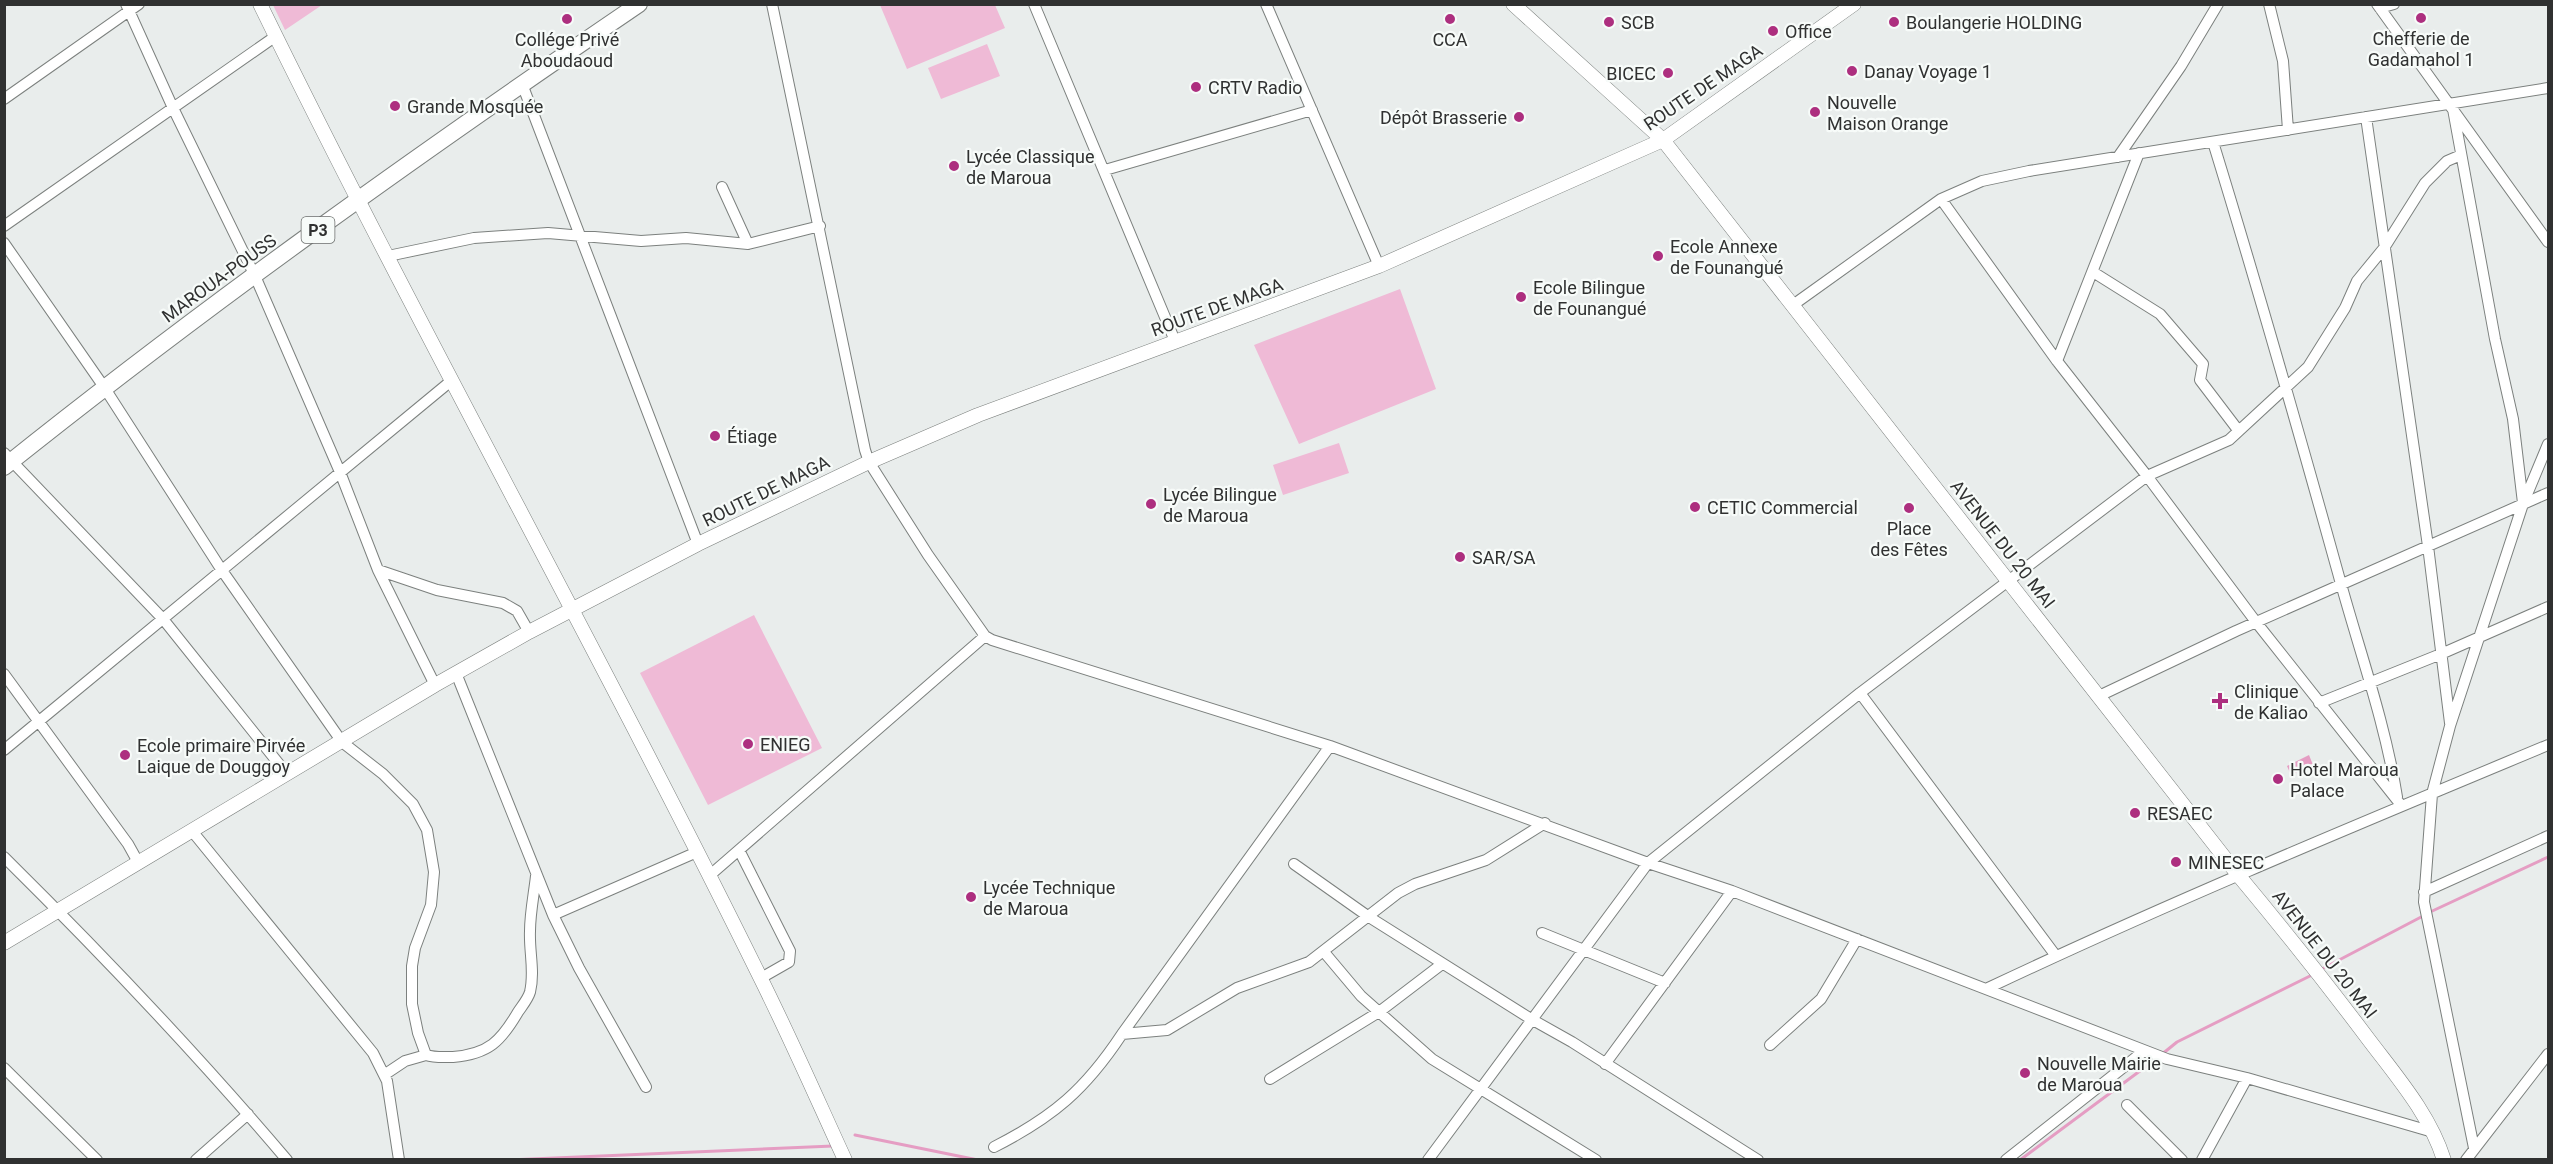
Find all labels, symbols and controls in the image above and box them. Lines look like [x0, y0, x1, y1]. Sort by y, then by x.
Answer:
marker: Chefferie de Gadamahol 1 [2414, 11, 2428, 25]
marker: Collége Privé Aboudaoud [560, 12, 574, 26]
marker: CCA [1443, 12, 1457, 26]
place label: SCB [1621, 12, 1655, 33]
place label: Boulangerie HOLDING [1906, 12, 2082, 33]
marker: SCB [1602, 15, 1616, 29]
marker: Boulangerie HOLDING [1887, 15, 1901, 29]
place label: Office [1785, 21, 1832, 42]
marker: Office [1766, 24, 1780, 38]
place label: Chefferie de Gadamahol 1 [2368, 28, 2474, 70]
place label: Collége Privé Aboudaoud [515, 29, 619, 71]
place label: CCA [1432, 29, 1468, 50]
street label: ROUTE DE MAGA [1640, 39, 1767, 134]
place label: Danay Voyage 1 [1864, 61, 1992, 82]
place label: BICEC [1606, 63, 1656, 84]
marker: Danay Voyage 1 [1845, 64, 1859, 78]
marker: BICEC [1661, 66, 1675, 80]
place label: CRTV Radio [1208, 77, 1303, 98]
marker: CRTV Radio [1189, 80, 1203, 94]
place label: Nouvelle Maison Orange [1827, 92, 1948, 134]
place label: Grande Mosquée [407, 96, 543, 117]
marker: Grande Mosquée [388, 99, 402, 113]
marker: Nouvelle Maison Orange [1808, 105, 1822, 119]
place label: Dépôt Brasserie [1380, 107, 1507, 128]
marker: Dépôt Brasserie [1512, 110, 1526, 124]
place label: Lycée Classique de Maroua [966, 146, 1094, 188]
marker: Lycée Classique de Maroua [947, 159, 961, 173]
road number: P3 [302, 217, 334, 243]
street label: MAROUA-POUSS [158, 229, 280, 326]
place label: Ecole Annexe de Founangué [1670, 236, 1783, 278]
marker: Ecole Annexe de Founangué [1651, 249, 1665, 263]
street label: ROUTE DE MAGA [1148, 273, 1286, 341]
place label: Ecole Bilingue de Founangué [1533, 277, 1646, 319]
marker: Ecole Bilingue de Founangué [1514, 290, 1528, 304]
place label: Étiage [727, 426, 777, 447]
marker: Étiage [708, 429, 722, 443]
street label: ROUTE DE MAGA [699, 451, 833, 531]
street label: AVENUE DU 20 MAI [1946, 476, 2060, 612]
place label: Lycée Bilingue de Maroua [1163, 484, 1277, 526]
marker: Lycée Bilingue de Maroua [1144, 497, 1158, 511]
place label: CETIC Commercial [1707, 497, 1858, 518]
marker: CETIC Commercial [1688, 500, 1702, 514]
marker: Place des Fêtes [1902, 501, 1916, 515]
place label: Place des Fêtes [1870, 518, 1948, 560]
place label: SAR/SA [1472, 547, 1536, 568]
marker: SAR/SA [1453, 550, 1467, 564]
place label: Clinique de Kaliao [2234, 681, 2308, 723]
marker: Clinique de Kaliao [2211, 692, 2229, 710]
place label: ENIEG [760, 734, 810, 755]
place label: Ecole primaire Pirvée Laique de Douggoy [137, 735, 305, 777]
marker: ENIEG [741, 737, 755, 751]
marker: Ecole primaire Pirvée Laique de Douggoy [118, 748, 132, 762]
place label: Hotel Maroua Palace [2290, 759, 2399, 801]
marker: Hotel Maroua Palace [2271, 772, 2285, 786]
place label: RESAEC [2147, 803, 2213, 824]
marker: RESAEC [2128, 806, 2142, 820]
place label: MINESEC [2188, 852, 2264, 873]
marker: MINESEC [2169, 855, 2183, 869]
place label: Lycée Technique de Maroua [983, 877, 1115, 919]
street label: AVENUE DU 20 MAI [2268, 886, 2382, 1022]
marker: Lycée Technique de Maroua [964, 890, 978, 904]
place label: Nouvelle Mairie de Maroua [2037, 1053, 2161, 1095]
marker: Nouvelle Mairie de Maroua [2018, 1066, 2032, 1080]

